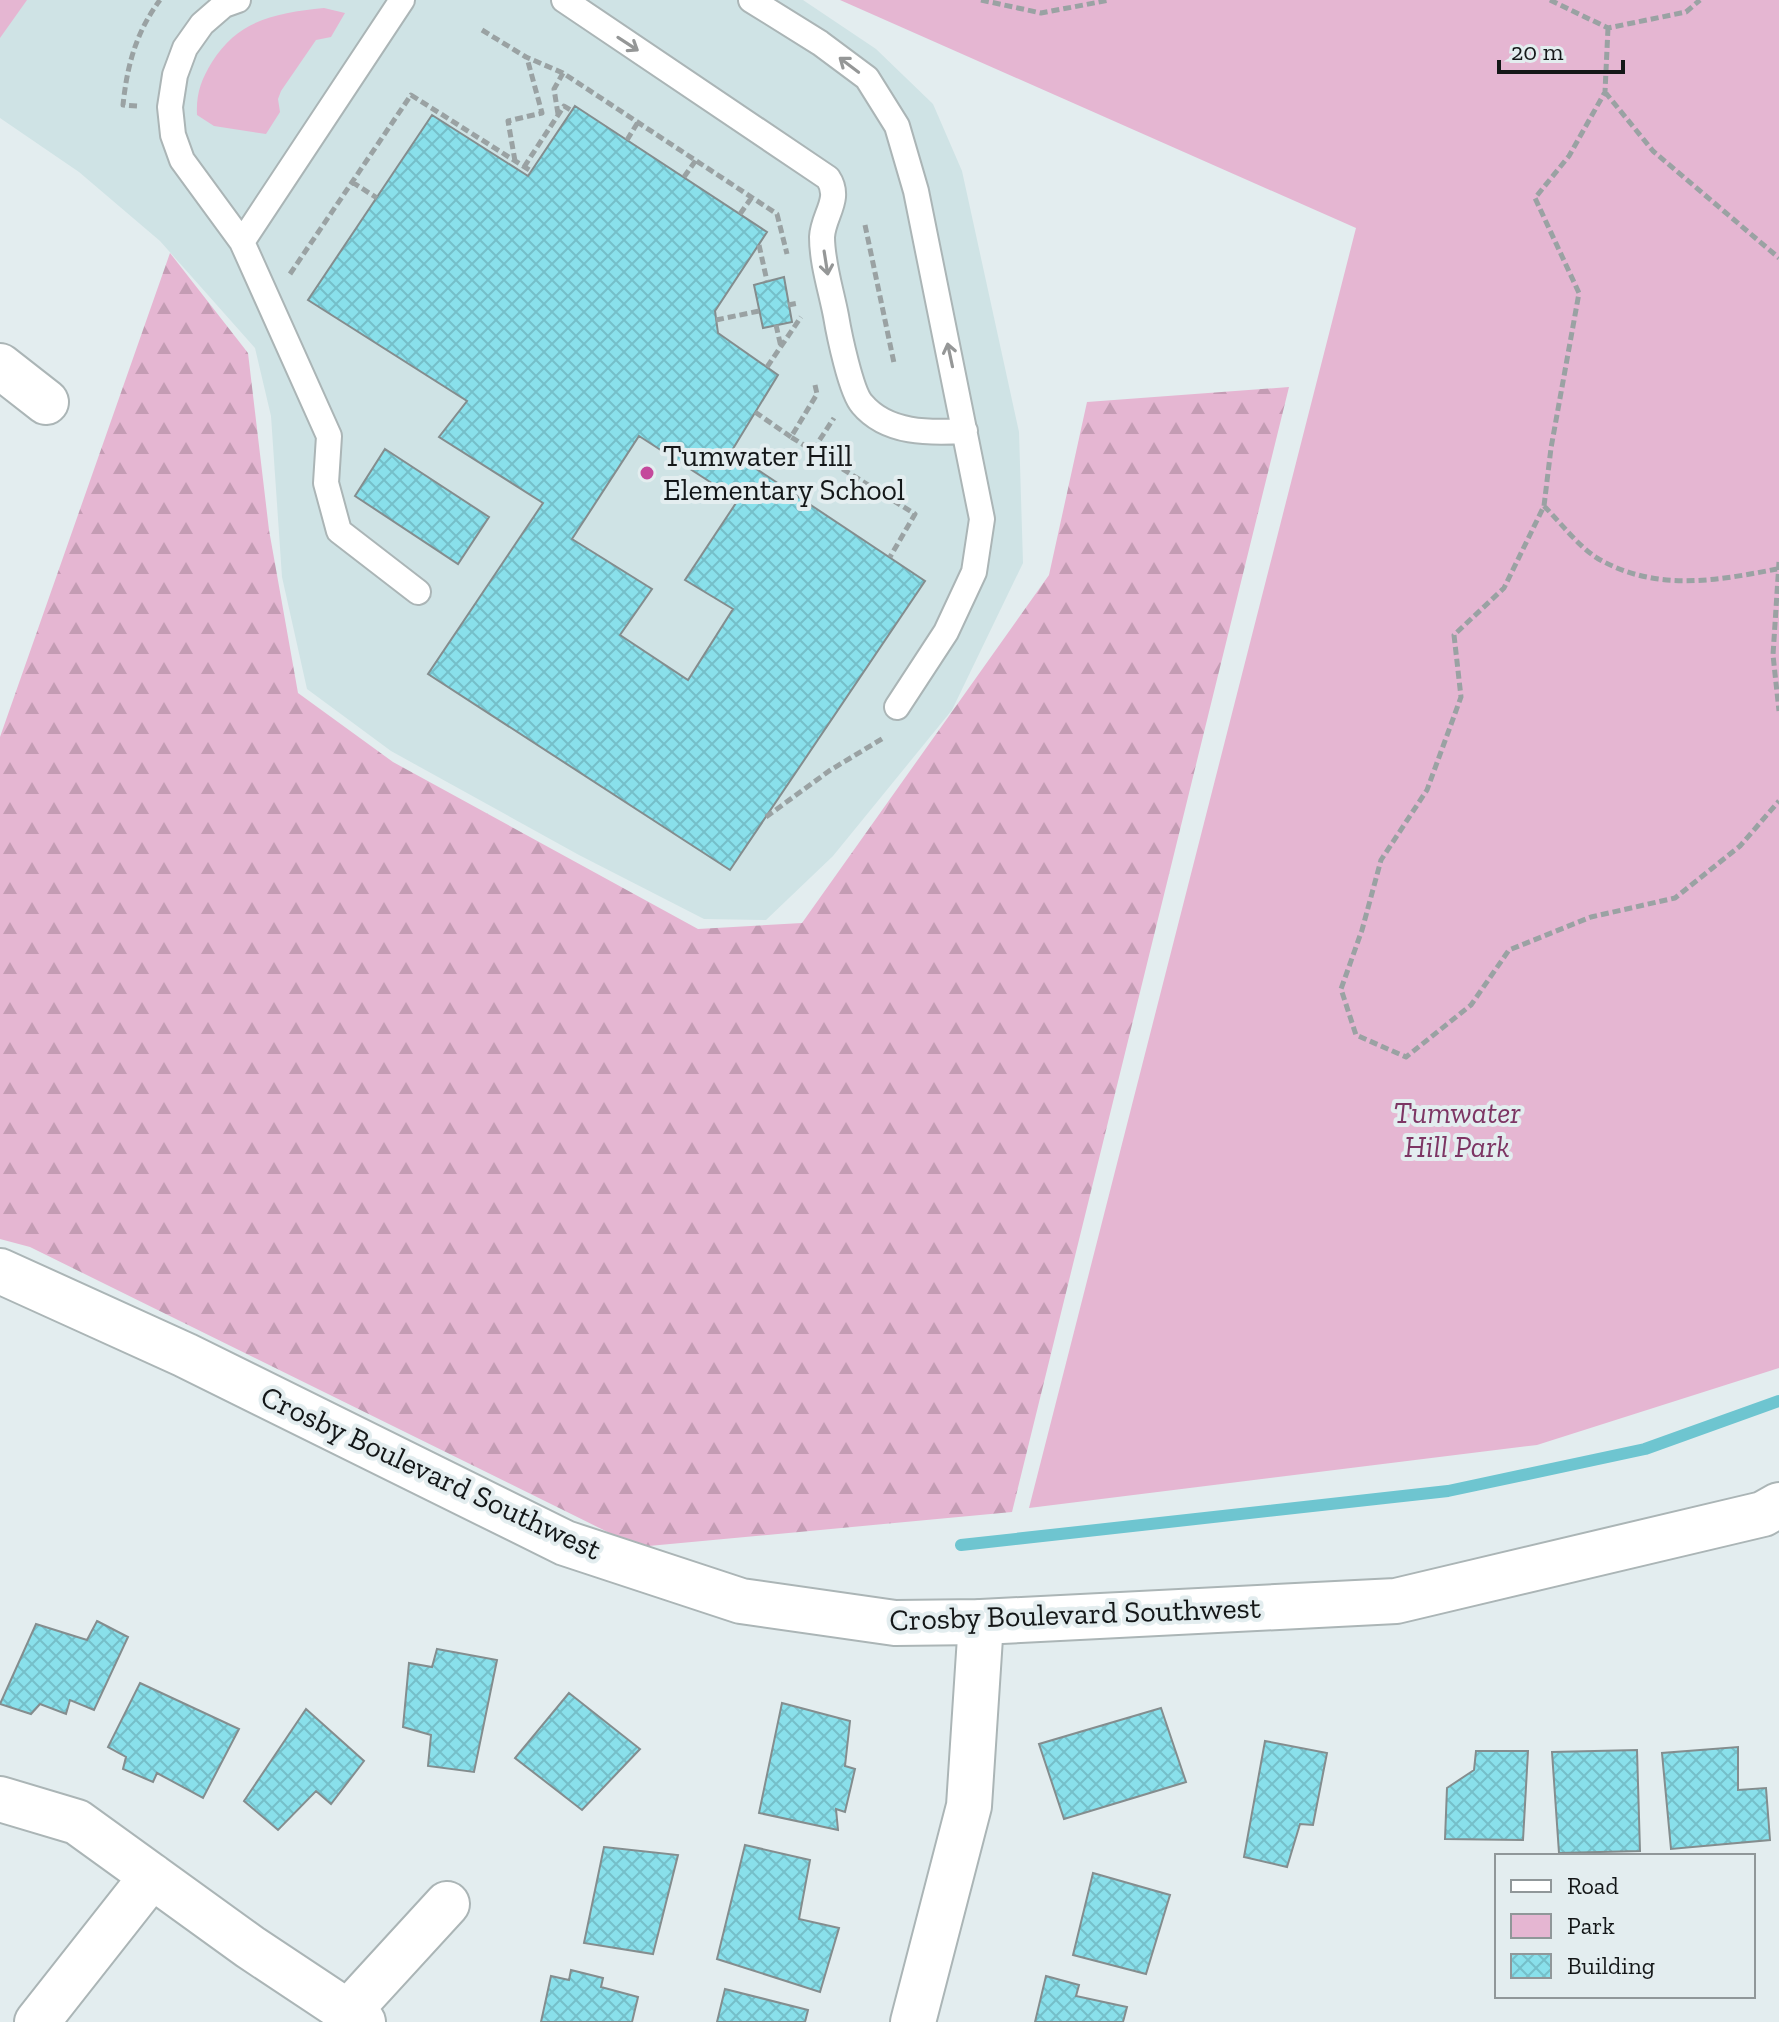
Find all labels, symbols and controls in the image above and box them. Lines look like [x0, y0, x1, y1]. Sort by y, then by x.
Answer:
scale bar [1499, 24, 1623, 74]
one-way arrow [616, 36, 638, 53]
text: 20 m [1511, 37, 1564, 66]
one-way arrow [839, 57, 860, 74]
one-way arrow [819, 250, 834, 275]
one-way arrow [942, 342, 957, 368]
place label: Tumwater Hill Elementary School [663, 438, 905, 508]
marker: Tumwater Hill Elementary School [638, 464, 656, 482]
park label: Tumwater Hill Park [1393, 1095, 1521, 1165]
street label: Crosby Boulevard Southwest [255, 1378, 607, 1568]
street label: Crosby Boulevard Southwest [889, 1590, 1261, 1638]
legend [1495, 1854, 1755, 1998]
text: Road [1567, 1871, 1619, 1900]
text: Park [1567, 1911, 1615, 1940]
text: Building [1567, 1951, 1655, 1980]

